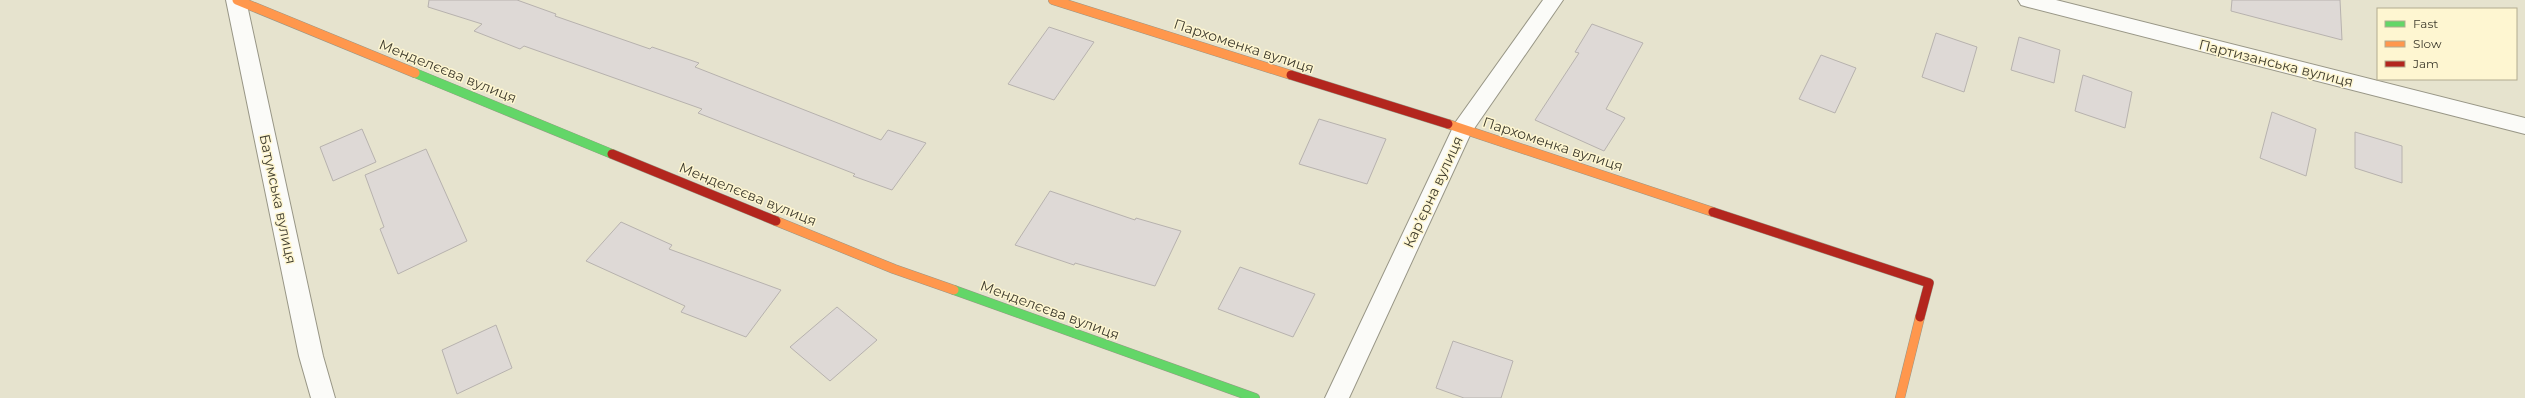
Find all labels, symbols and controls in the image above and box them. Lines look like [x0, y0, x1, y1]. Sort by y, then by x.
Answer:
legend [2377, 8, 2517, 80]
street label: Пархоменка вулиця [1171, 15, 1317, 77]
text: Fast [2413, 16, 2438, 31]
street label: Менделєєва вулиця [377, 35, 519, 107]
street label: Партизанська вулиця [2197, 35, 2355, 91]
text: Slow [2413, 36, 2442, 51]
text: Jam [2412, 56, 2439, 71]
street label: Пархоменка вулиця [1480, 113, 1626, 175]
street label: Батумська вулиця [255, 133, 301, 265]
street label: Кар’єрна вулиця [1399, 133, 1467, 251]
street label: Менделєєва вулиця [677, 158, 819, 230]
street label: Менделєєва вулиця [978, 276, 1122, 344]

